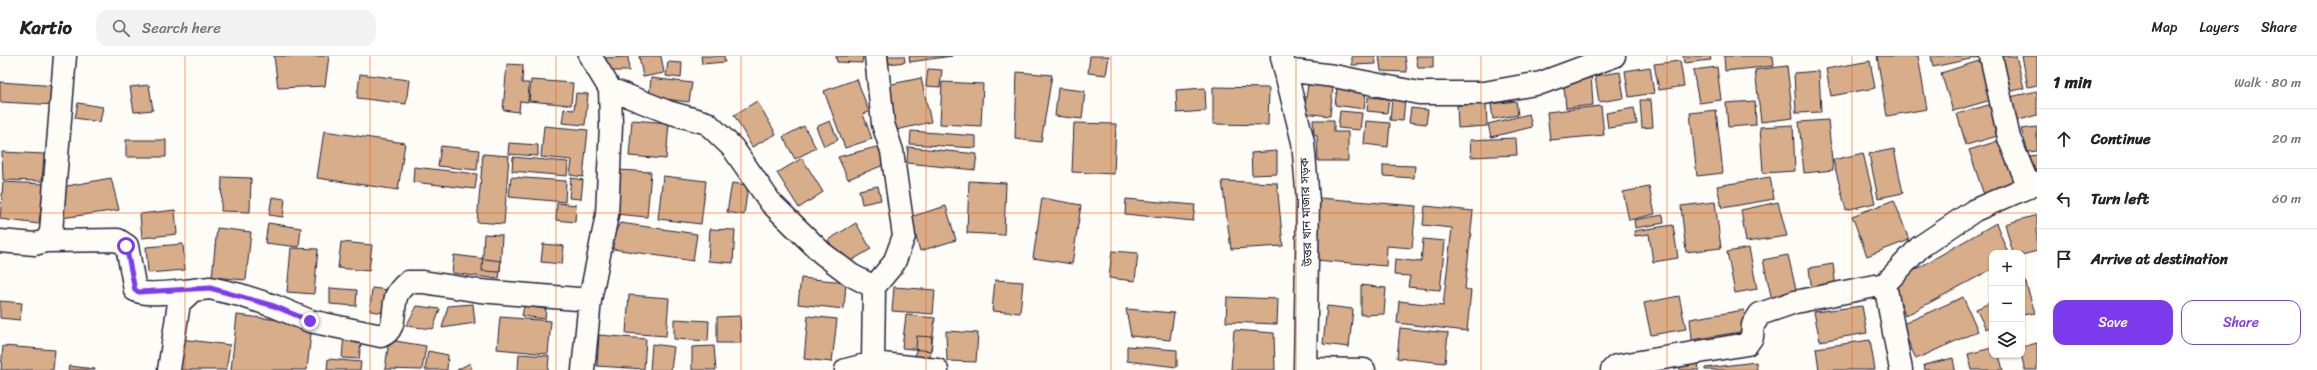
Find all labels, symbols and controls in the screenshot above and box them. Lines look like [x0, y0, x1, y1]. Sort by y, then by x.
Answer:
search box [96, 10, 376, 46]
text: Kartio [20, 11, 72, 44]
text: Search here [142, 15, 221, 41]
text: Map [2152, 15, 2177, 40]
text: Layers [2199, 15, 2239, 40]
text: Share [2261, 15, 2297, 40]
icon: search [110, 17, 132, 39]
text: 1 min [2053, 67, 2092, 97]
text: Walk · 80 m [2234, 71, 2301, 94]
text: Continue [2091, 126, 2151, 152]
text: 20 m [2272, 127, 2301, 150]
icon: ahead [2053, 128, 2075, 150]
street label: উত্তর খান মাজার সড়ক [1293, 157, 1319, 268]
text: Turn left [2091, 186, 2149, 212]
text: 60 m [2272, 187, 2301, 210]
icon: left [2053, 188, 2075, 210]
route start [117, 237, 135, 255]
text: Arrive at destination [2091, 246, 2228, 272]
icon: arrive [2053, 248, 2075, 270]
map controls [1989, 250, 2025, 358]
button: + [1989, 250, 2025, 286]
button: − [1989, 286, 2025, 322]
button: Save [2053, 300, 2173, 345]
button: Share [2181, 300, 2301, 345]
route end [301, 312, 319, 330]
button: layers [1989, 322, 2025, 358]

